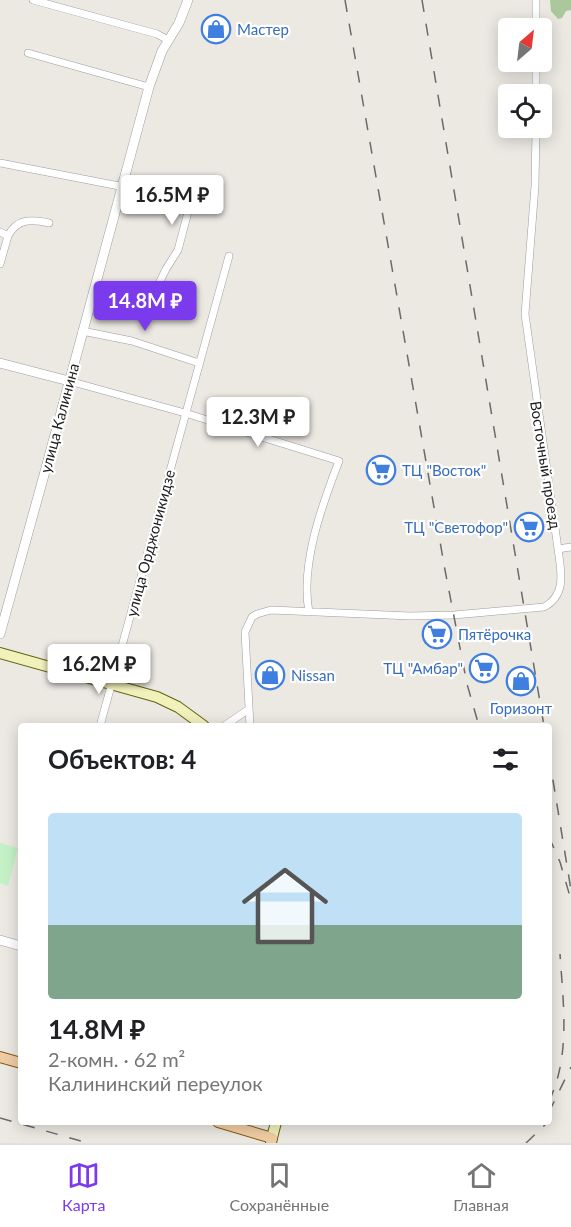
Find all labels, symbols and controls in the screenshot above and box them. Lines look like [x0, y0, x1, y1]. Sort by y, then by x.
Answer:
shop icon: Мастер [200, 13, 232, 45]
north arrow [498, 18, 552, 72]
map controls [498, 18, 552, 138]
place label: Мастер [237, 20, 289, 38]
button: locate [498, 84, 552, 138]
pin: 16.5M ₽ [117, 175, 227, 226]
text: 16.5M ₽ [135, 182, 209, 206]
pin: 14.8M ₽ [90, 281, 200, 332]
text: 14.8M ₽ [108, 288, 182, 312]
street label: улица Калинина [36, 361, 82, 475]
pin: 12.3M ₽ [203, 397, 313, 448]
street label: Восточный проезд [527, 400, 565, 530]
text: 12.3M ₽ [221, 404, 295, 428]
supermarket icon: ТЦ "Восток" [365, 454, 397, 486]
place label: ТЦ "Восток" [402, 461, 486, 479]
street label: улица Орджоникидзе [122, 467, 178, 618]
supermarket icon: ТЦ "Светофор" [513, 511, 545, 543]
place label: ТЦ "Светофор" [404, 518, 508, 536]
supermarket icon: Пятёрочка [421, 618, 453, 650]
place label: Пятёрочка [458, 625, 531, 643]
pin: 16.2M ₽ [44, 644, 154, 695]
text: 16.2M ₽ [62, 651, 136, 675]
supermarket icon: ТЦ "Амбар" [468, 652, 500, 684]
shop icon: Nissan [254, 659, 286, 691]
place label: ТЦ "Амбар" [383, 659, 463, 677]
shop icon: Горизонт [505, 665, 537, 697]
place label: Nissan [291, 666, 335, 684]
place label: Горизонт [490, 699, 553, 717]
text: Объектов: 4 [48, 743, 196, 775]
icon: filters [489, 743, 522, 776]
icon: home [231, 852, 339, 960]
text: 14.8M ₽ [48, 1013, 145, 1045]
text: 2-комн. · 62 m² [48, 1047, 185, 1071]
text: Калининский переулок [48, 1071, 263, 1095]
tab: Карта [62, 1159, 105, 1214]
tab: Сохранённые [230, 1159, 329, 1214]
tab: Главная [453, 1159, 509, 1214]

